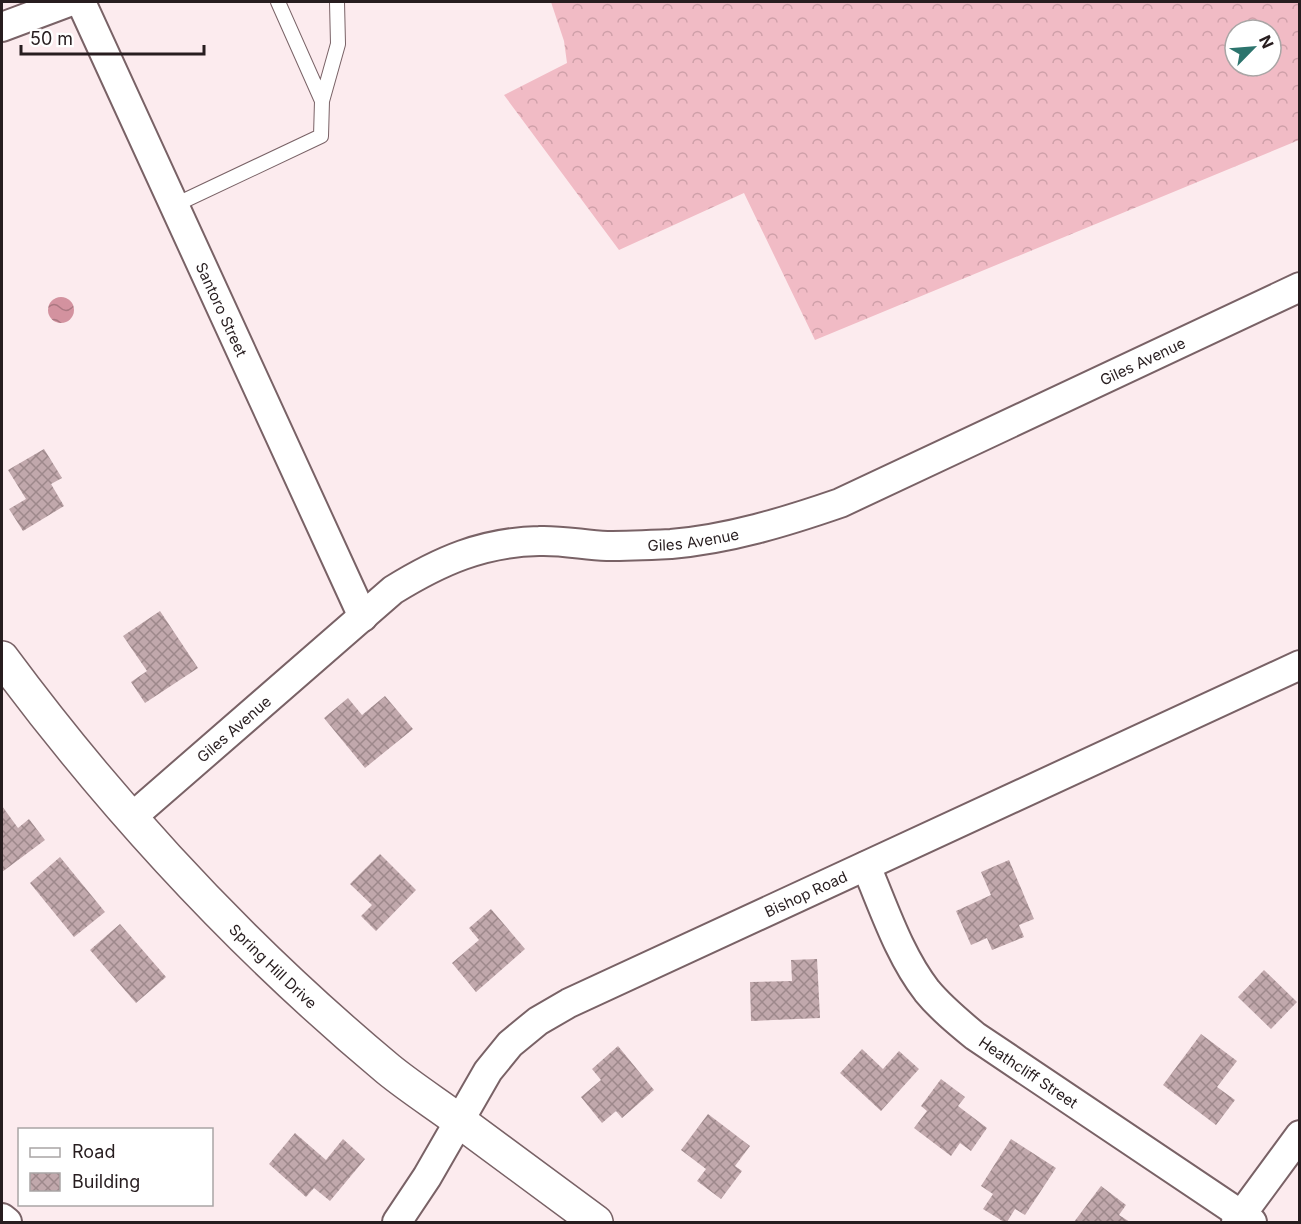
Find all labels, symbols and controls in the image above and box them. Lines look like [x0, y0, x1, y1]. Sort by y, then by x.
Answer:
scale bar [21, 18, 204, 56]
north arrow [1223, 18, 1283, 78]
text: 50 m [30, 28, 73, 49]
text: N [1255, 32, 1278, 51]
street label: Santoro Street [192, 259, 252, 359]
street label: Giles Avenue [1097, 333, 1188, 389]
street label: Giles Avenue [647, 524, 741, 555]
street label: Giles Avenue [193, 691, 275, 766]
street label: Bishop Road [761, 866, 850, 921]
street label: Spring Hill Drive [226, 920, 321, 1012]
street label: Heathcliff Street [975, 1032, 1082, 1112]
legend [18, 1128, 213, 1206]
text: Road [72, 1141, 115, 1162]
text: Building [72, 1171, 140, 1192]

